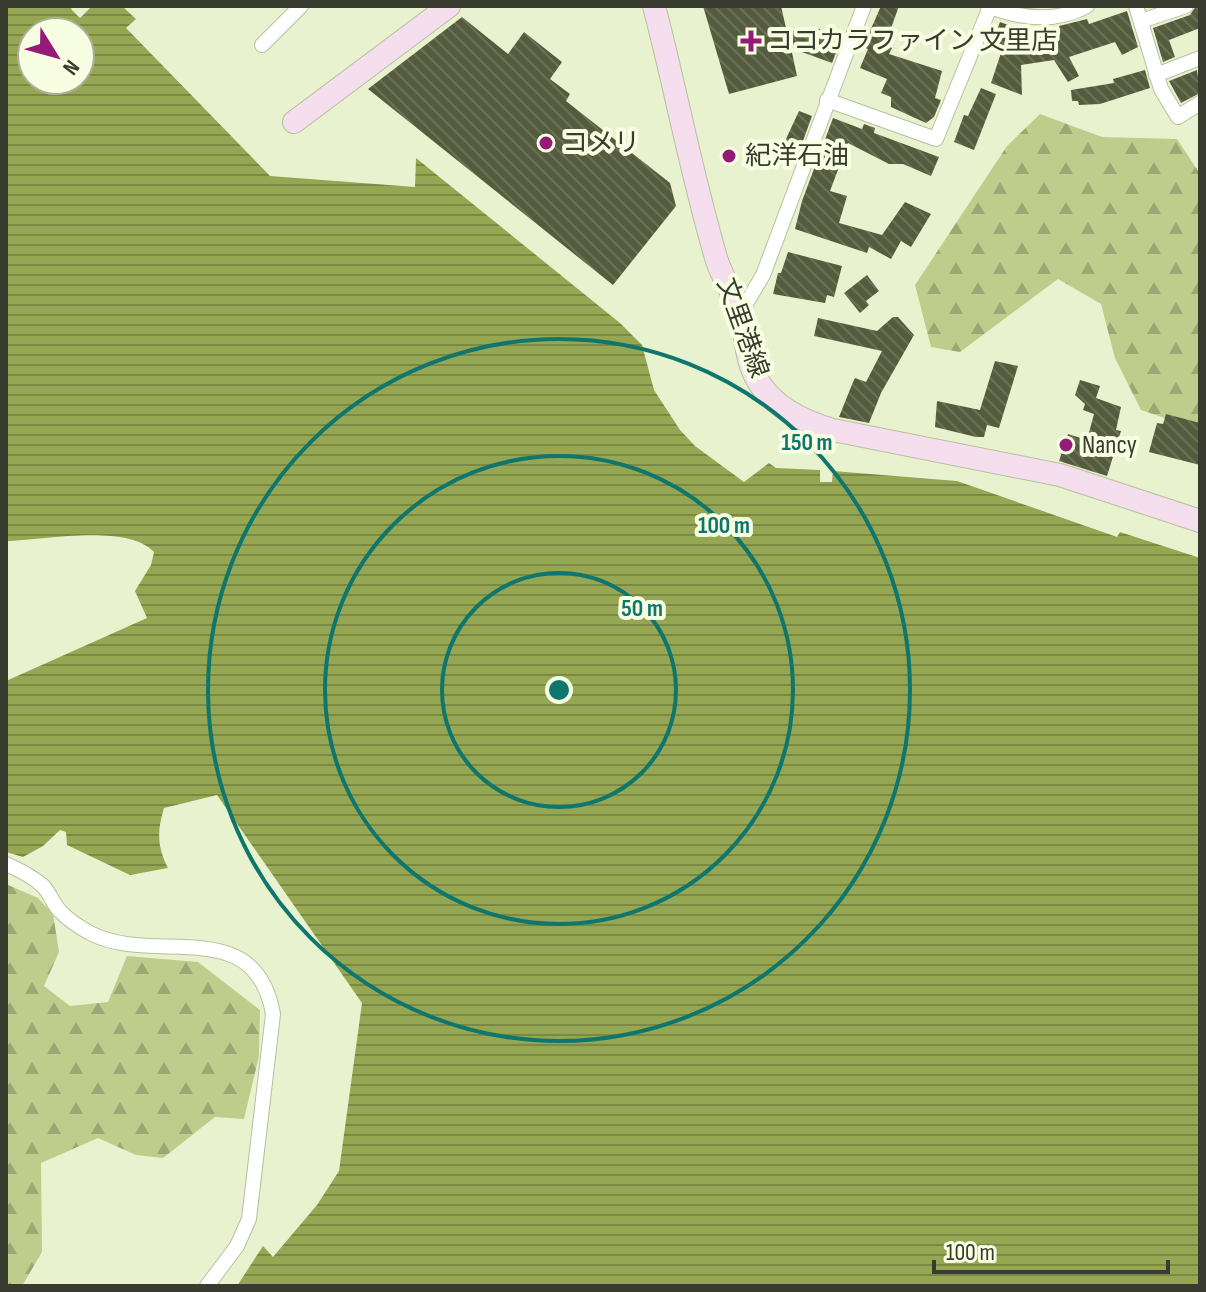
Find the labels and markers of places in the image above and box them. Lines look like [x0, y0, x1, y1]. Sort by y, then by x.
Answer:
place label: ココカラファイン 文里店 [767, 26, 1057, 57]
marker: ココカラファイン 文里店 [742, 32, 760, 50]
place label: コメリ [562, 128, 640, 159]
marker: コメリ [537, 134, 555, 152]
place label: 紀洋石油 [745, 141, 849, 172]
marker: 紀洋石油 [720, 147, 738, 165]
place label: Nancy [1082, 430, 1137, 461]
marker: Nancy [1057, 436, 1075, 454]
centre of rings [545, 676, 573, 704]

